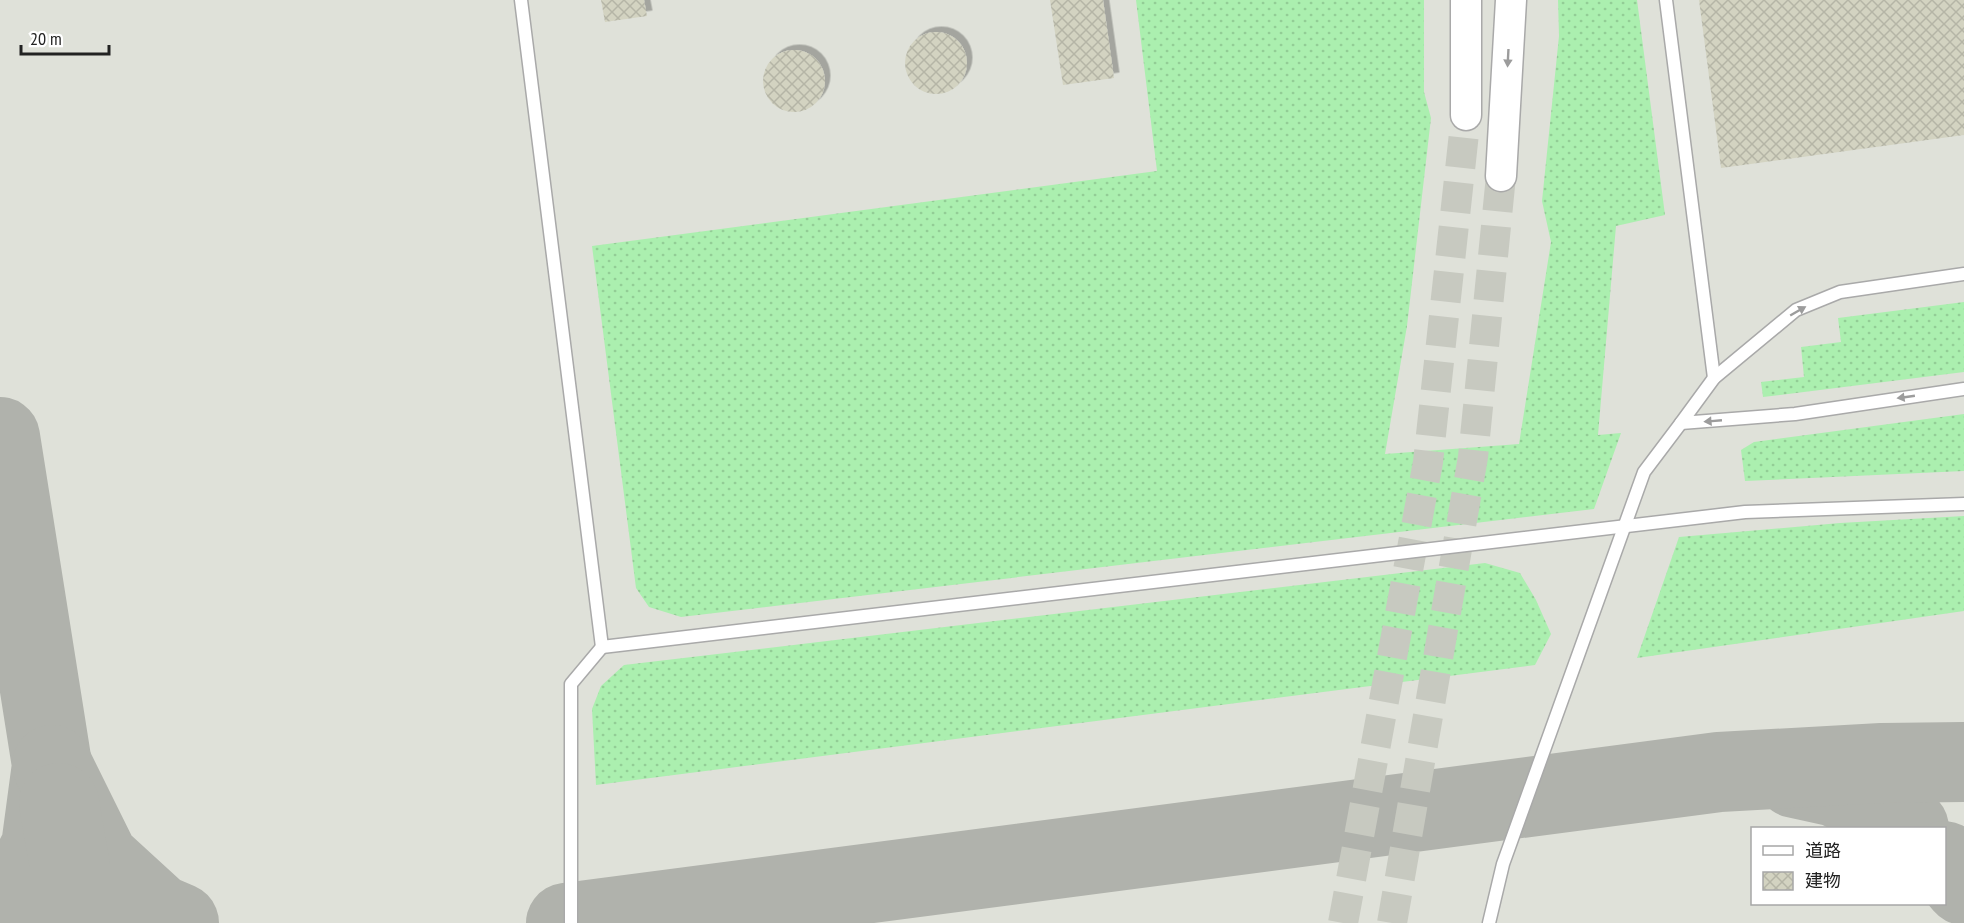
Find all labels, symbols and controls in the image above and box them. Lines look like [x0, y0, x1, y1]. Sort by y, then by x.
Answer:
scale bar [21, 18, 110, 56]
text: 20 m [30, 27, 62, 50]
one-way arrow [1503, 49, 1513, 68]
one-way arrow [1790, 306, 1807, 316]
one-way arrow [1897, 393, 1916, 402]
one-way arrow [1703, 416, 1722, 426]
legend [1751, 827, 1946, 905]
text: 道路 [1805, 839, 1841, 862]
text: 建物 [1805, 869, 1841, 892]

